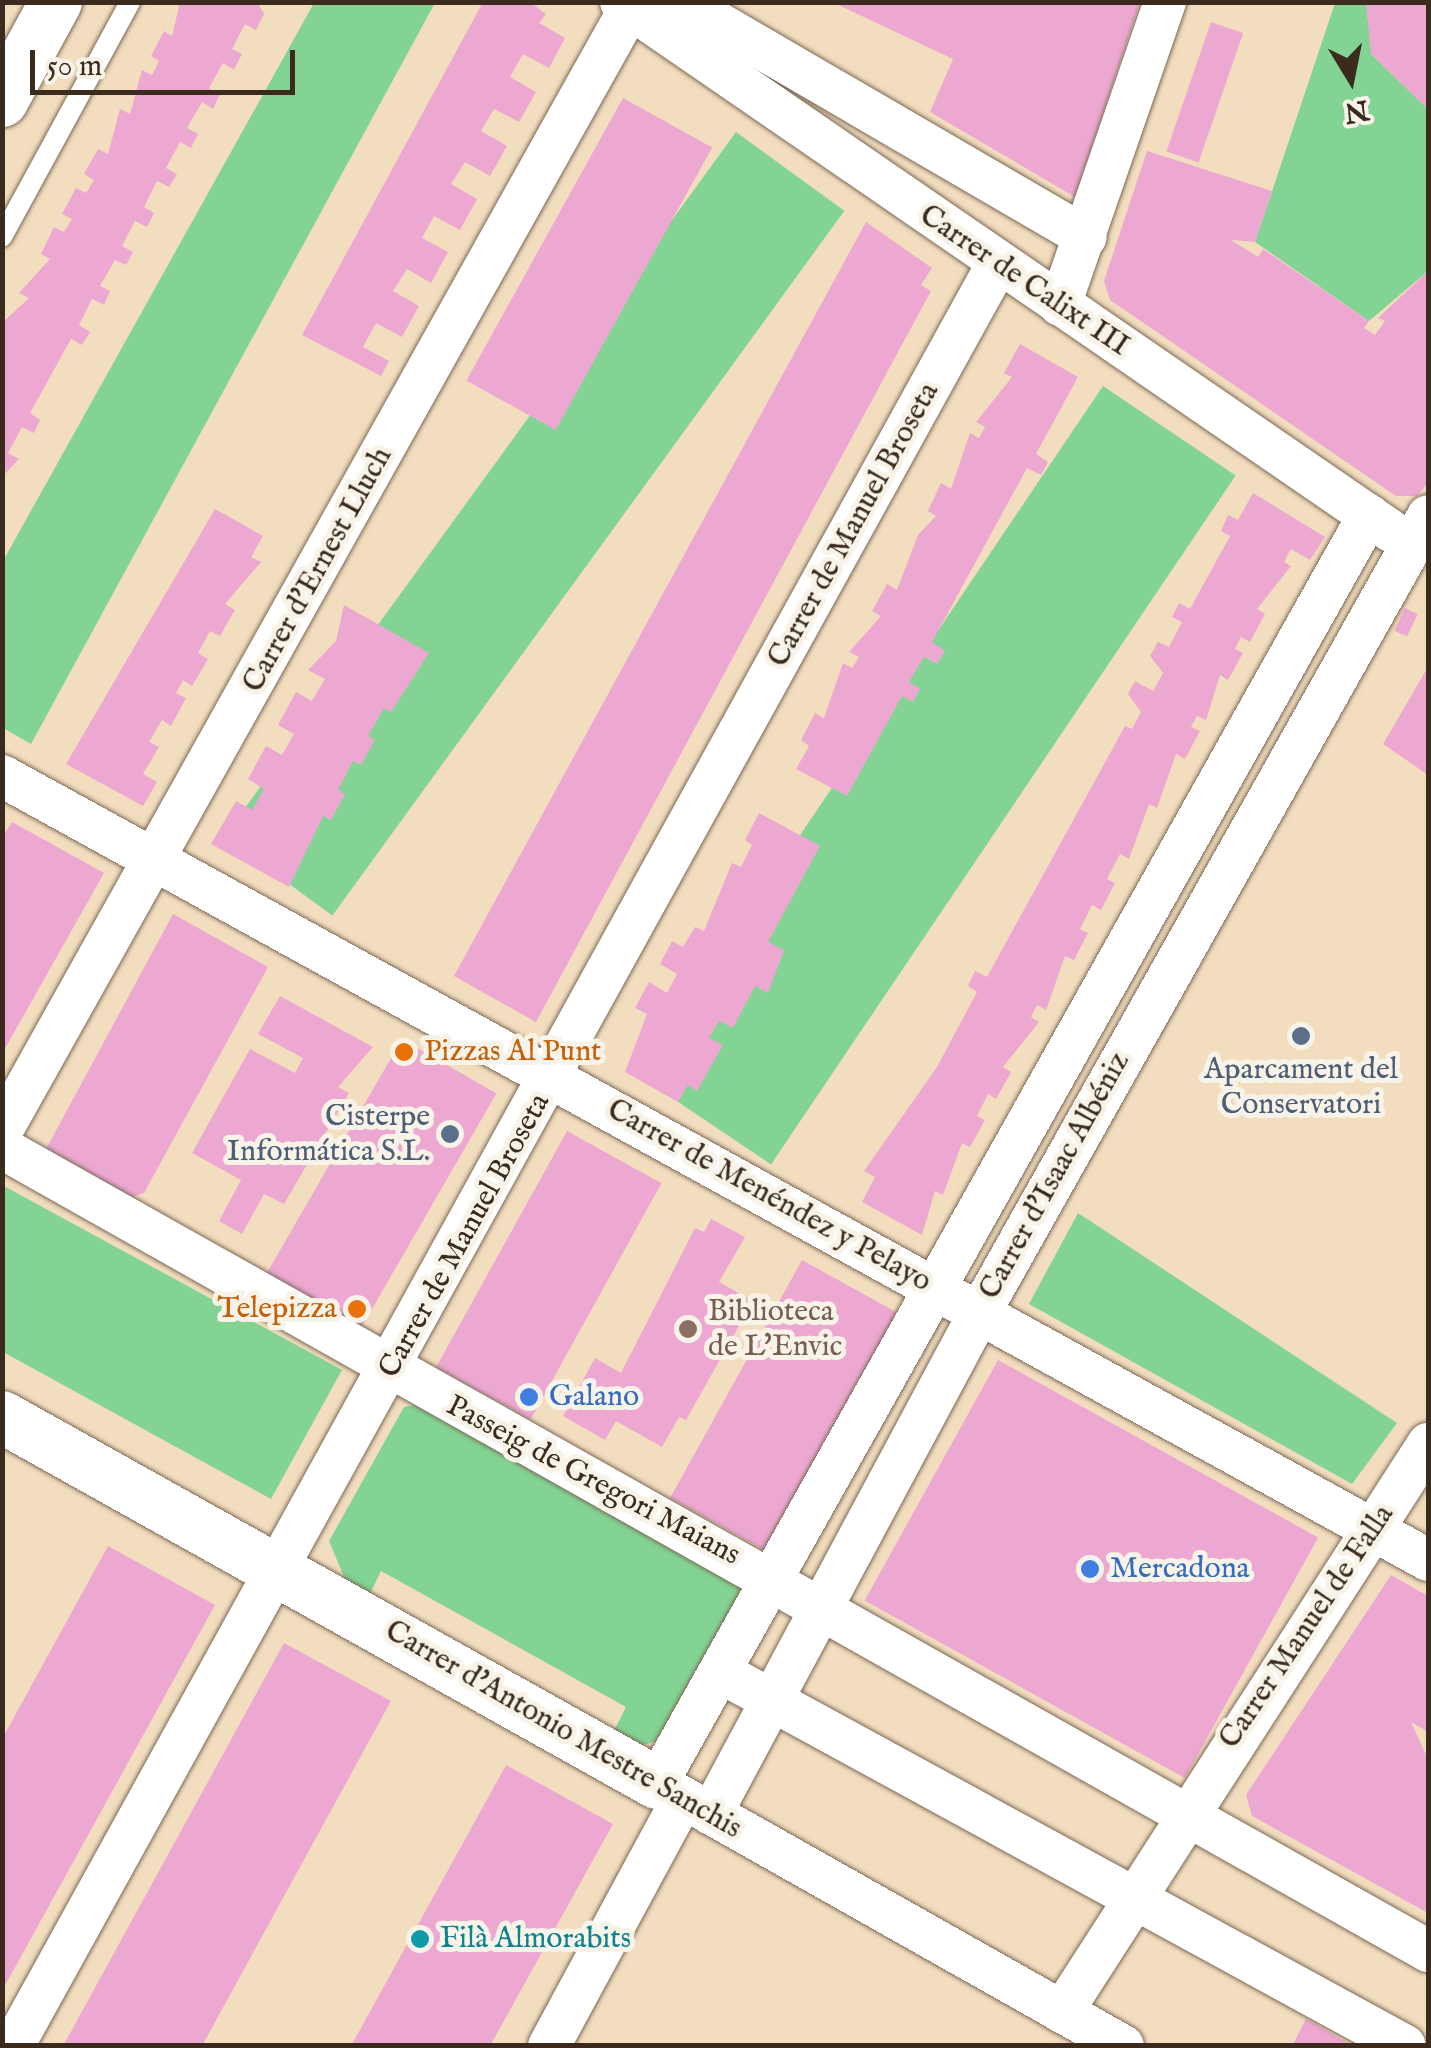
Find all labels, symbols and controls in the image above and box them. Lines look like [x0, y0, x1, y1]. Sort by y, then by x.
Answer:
scale bar [35, 30, 300, 92]
north arrow [1301, 30, 1401, 130]
text: 50 m [47, 48, 102, 86]
text: N [1341, 91, 1371, 129]
street label: Carrer de Calixt III [912, 198, 1136, 364]
street label: Carrer de Manuel Broseta [761, 376, 947, 674]
street label: Carrer d'Ernest Lluch [236, 441, 400, 699]
marker: Aparcament del Conservatori [1290, 1025, 1312, 1047]
place label: Pizzas Al Punt [424, 1034, 601, 1070]
marker: Pizzas Al Punt [393, 1041, 415, 1063]
street label: Carrer d'Isaac Albéniz [972, 1046, 1138, 1306]
place label: Aparcament del Conservatori [1204, 1052, 1398, 1122]
street label: Carrer de Manuel Broseta [372, 1087, 558, 1385]
street label: Carrer de Menéndez y Pelayo [601, 1092, 937, 1300]
place label: Cisterpe Informática S.L. [227, 1099, 430, 1170]
marker: Cisterpe Informática S.L. [439, 1123, 461, 1145]
place label: Telepizza [217, 1291, 337, 1327]
place label: Biblioteca de L'Envic [708, 1294, 842, 1364]
marker: Telepizza [346, 1298, 368, 1320]
marker: Biblioteca de L'Envic [677, 1318, 699, 1340]
place label: Galano [549, 1379, 639, 1415]
marker: Galano [518, 1386, 540, 1408]
street label: Passeig de Gregori Maians [440, 1388, 746, 1574]
street label: Carrer Manuel de Falla [1212, 1498, 1402, 1756]
place label: Mercadona [1110, 1551, 1250, 1587]
marker: Mercadona [1079, 1558, 1101, 1580]
street label: Carrer d'Antonio Mestre Sanchis [378, 1613, 748, 1847]
place label: Filà Almorabits [440, 1921, 631, 1957]
marker: Filà Almorabits [409, 1928, 431, 1950]

